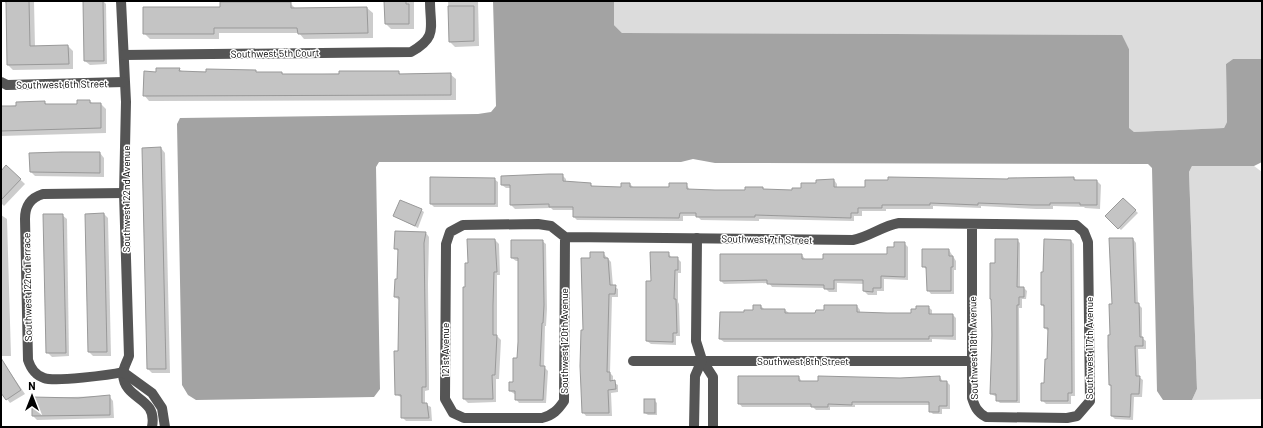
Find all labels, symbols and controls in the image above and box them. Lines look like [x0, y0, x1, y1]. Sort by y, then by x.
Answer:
street label: Southwest 5th Court [231, 46, 320, 60]
street label: Southwest 6th Street [16, 77, 108, 91]
street label: Southwest 122nd Avenue [120, 145, 132, 253]
street label: Southwest 7th Street [721, 232, 813, 246]
street label: Southwest 122nd Terrace [20, 233, 34, 341]
street label: Southwest 120th Avenue [558, 288, 570, 394]
street label: Southwest 118th Avenue [966, 296, 980, 400]
street label: Southwest 117th Avenue [1083, 297, 1095, 399]
street label: 121st Avenue [439, 323, 451, 377]
street label: Southwest 8th Street [757, 355, 849, 367]
north arrow [12, 376, 52, 416]
text: N [28, 379, 36, 392]

